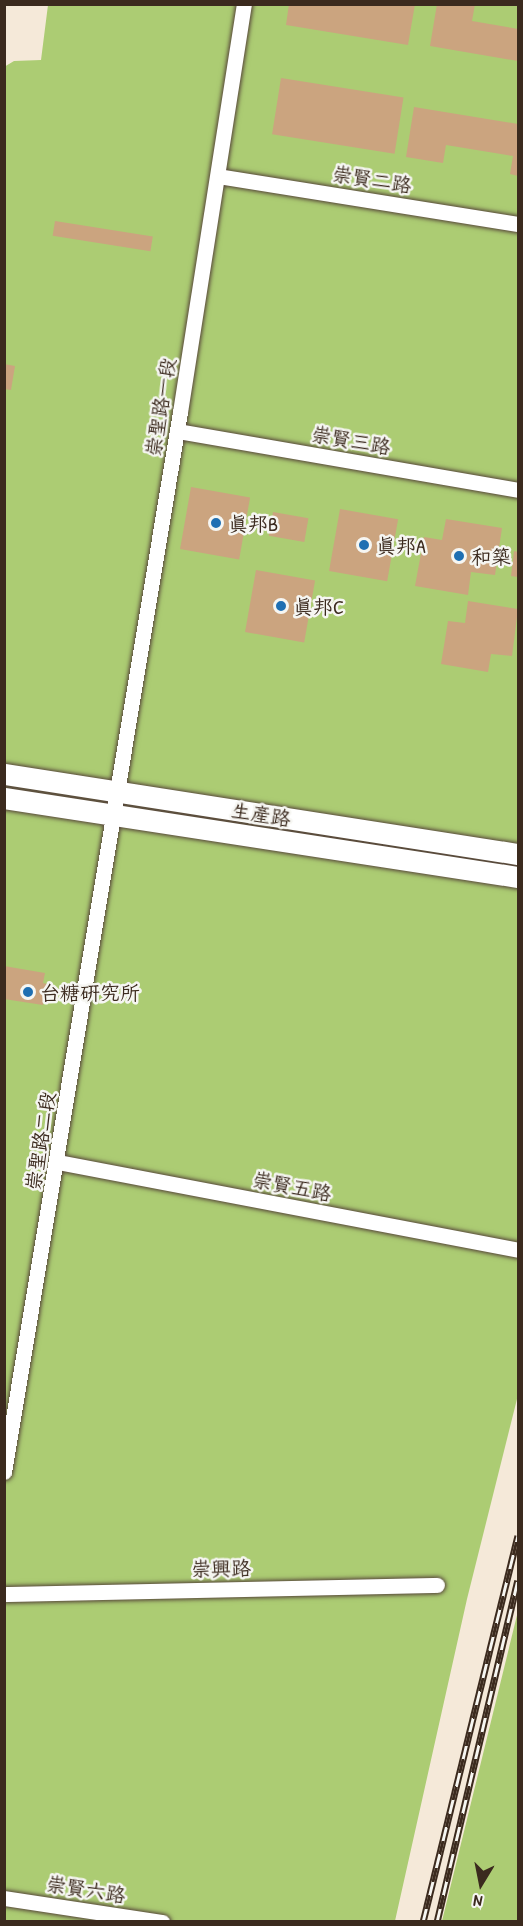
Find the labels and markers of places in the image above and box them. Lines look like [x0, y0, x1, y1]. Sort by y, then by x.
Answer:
place label: 真邦B [228, 511, 278, 535]
marker: 真邦B [209, 516, 223, 530]
place label: 真邦A [376, 533, 426, 557]
marker: 真邦A [357, 538, 371, 552]
place label: 和築 [471, 544, 511, 568]
marker: 和築 [452, 549, 466, 563]
place label: 真邦C [293, 594, 344, 618]
marker: 真邦C [274, 599, 288, 613]
place label: 台糖研究所 [40, 980, 140, 1004]
marker: 台糖研究所 [21, 985, 35, 999]

